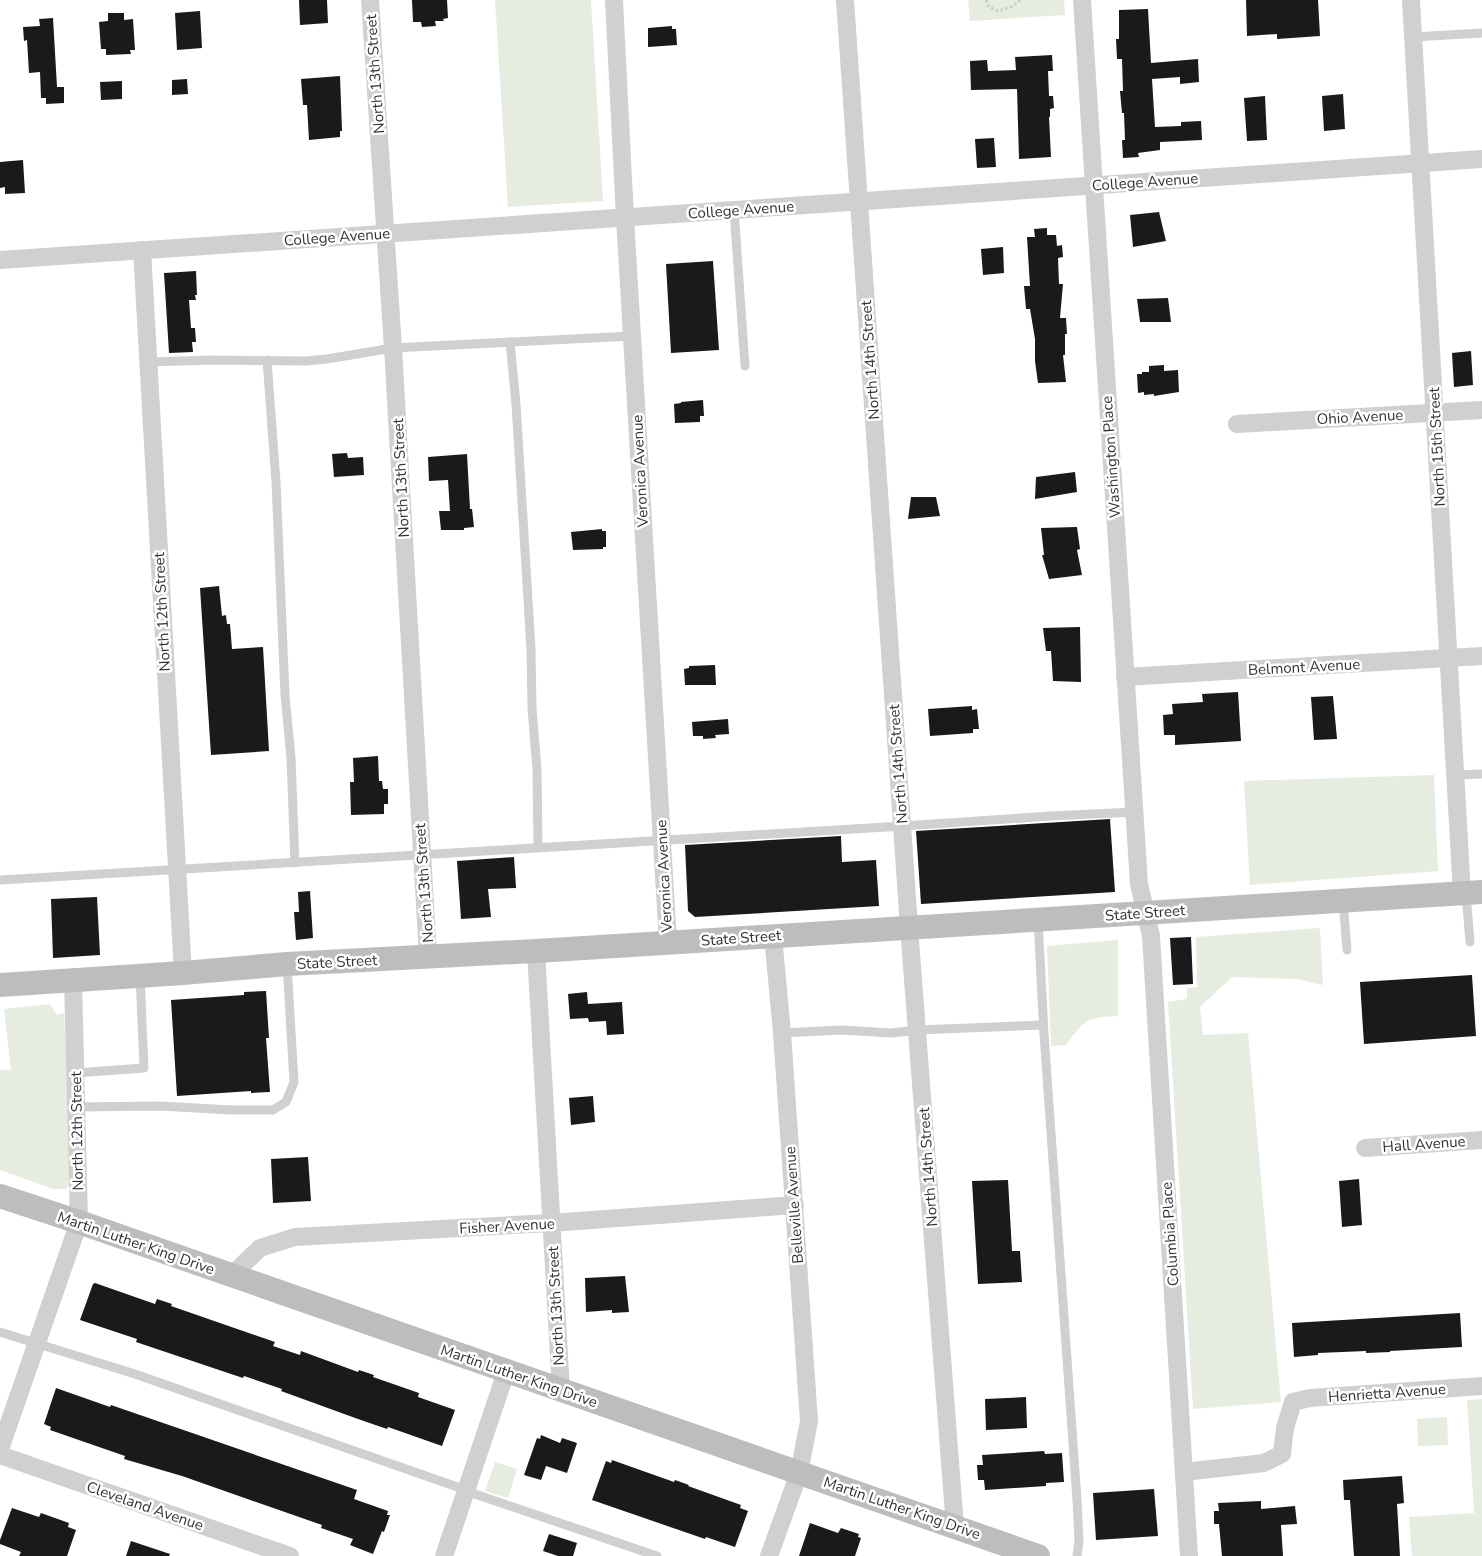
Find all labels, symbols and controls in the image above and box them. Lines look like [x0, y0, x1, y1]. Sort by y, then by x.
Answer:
street label: North 13th Street [361, 13, 389, 134]
street label: College Avenue [1091, 168, 1199, 196]
street label: College Avenue [687, 196, 795, 224]
street label: College Avenue [283, 223, 391, 251]
street label: North 14th Street [856, 299, 884, 420]
street label: North 15th Street [1424, 386, 1450, 507]
street label: Washington Place [1097, 395, 1125, 519]
street label: Ohio Avenue [1316, 405, 1404, 429]
street label: Veronica Avenue [627, 414, 653, 529]
street label: North 13th Street [388, 417, 414, 538]
street label: North 12th Street [149, 551, 175, 672]
street label: Belmont Avenue [1247, 654, 1361, 680]
street label: North 14th Street [884, 703, 912, 824]
street label: Veronica Avenue [651, 819, 677, 934]
street label: North 13th Street [410, 822, 438, 943]
street label: State Street [1104, 900, 1187, 926]
street label: State Street [700, 925, 783, 951]
street label: State Street [296, 950, 378, 974]
street label: North 12th Street [66, 1070, 88, 1191]
street label: North 14th Street [914, 1106, 942, 1227]
street label: Hall Avenue [1382, 1131, 1466, 1157]
street label: Belleville Avenue [780, 1146, 808, 1264]
street label: Columbia Place [1156, 1181, 1184, 1287]
street label: Martin Luther King Drive [55, 1207, 217, 1279]
street label: Fisher Avenue [459, 1214, 555, 1238]
street label: North 13th Street [543, 1245, 569, 1366]
street label: Martin Luther King Drive [438, 1340, 600, 1412]
street label: Henrietta Avenue [1327, 1379, 1447, 1407]
street label: Martin Luther King Drive [821, 1472, 983, 1544]
street label: Cleveland Avenue [84, 1477, 206, 1535]

